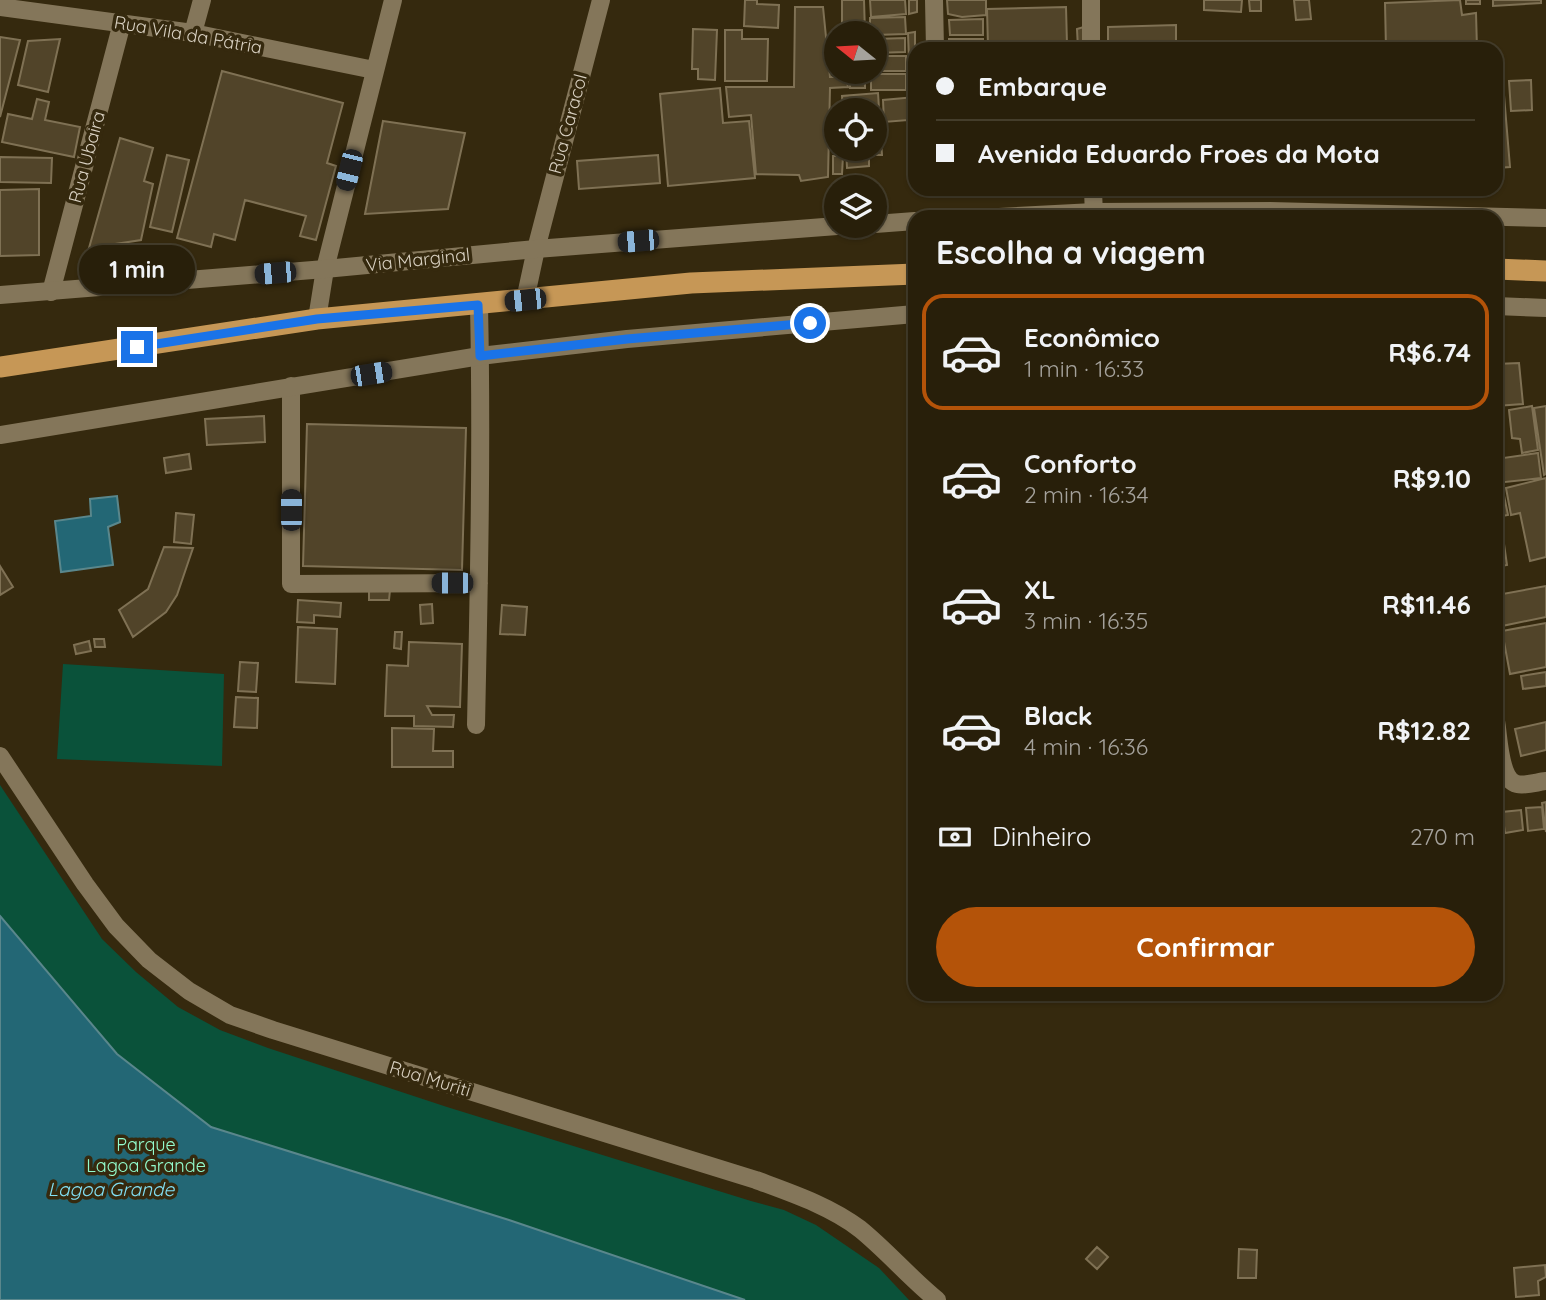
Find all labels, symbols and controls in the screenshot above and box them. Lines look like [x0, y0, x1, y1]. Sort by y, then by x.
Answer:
street label: Rua Vila da Pátria [112, 10, 264, 59]
north arrow [824, 21, 887, 84]
map controls [824, 21, 887, 238]
text: Embarque [978, 70, 1107, 103]
street label: Rua Caracol [543, 71, 592, 176]
button: locate [824, 98, 887, 161]
street label: Rua Ubaira [63, 108, 110, 205]
text: Avenida Eduardo Froes da Mota [978, 137, 1380, 170]
car [334, 147, 365, 193]
button: layers [824, 175, 887, 238]
car [617, 229, 660, 253]
text: Escolha a viagem [936, 232, 1206, 272]
street label: Via Marginal [365, 243, 471, 276]
callout: 1 min [79, 246, 195, 294]
text: 1 min [109, 255, 165, 284]
car [254, 261, 297, 285]
car [504, 287, 547, 313]
route start [794, 307, 826, 339]
icon: car [940, 321, 1003, 384]
text: Econômico [1024, 321, 1160, 354]
route end [121, 331, 153, 363]
text: R$6.74 [1388, 336, 1471, 369]
text: 1 min · 16:33 [1024, 354, 1144, 383]
car [349, 360, 394, 388]
icon: car [940, 447, 1003, 510]
text: Conforto [1024, 447, 1137, 480]
text: R$9.10 [1393, 462, 1471, 495]
text: 2 min · 16:34 [1024, 480, 1149, 509]
car [281, 489, 302, 531]
car [432, 573, 474, 594]
icon: car [940, 573, 1003, 636]
text: XL [1024, 573, 1056, 606]
text: R$11.46 [1382, 588, 1471, 621]
text: 3 min · 16:35 [1024, 606, 1148, 635]
icon: car [940, 699, 1003, 762]
text: Black [1024, 699, 1093, 732]
text: R$12.82 [1377, 714, 1471, 747]
text: 4 min · 16:36 [1024, 732, 1148, 761]
icon: cash [936, 818, 974, 856]
text: Dinheiro [992, 820, 1091, 853]
text: 270 m [1410, 822, 1475, 851]
button: Confirmar [936, 907, 1475, 987]
street label: Rua Muriti [387, 1055, 474, 1102]
park label: Parque Lagoa Grande [86, 1133, 206, 1177]
water label: Lagoa Grande [48, 1177, 175, 1201]

